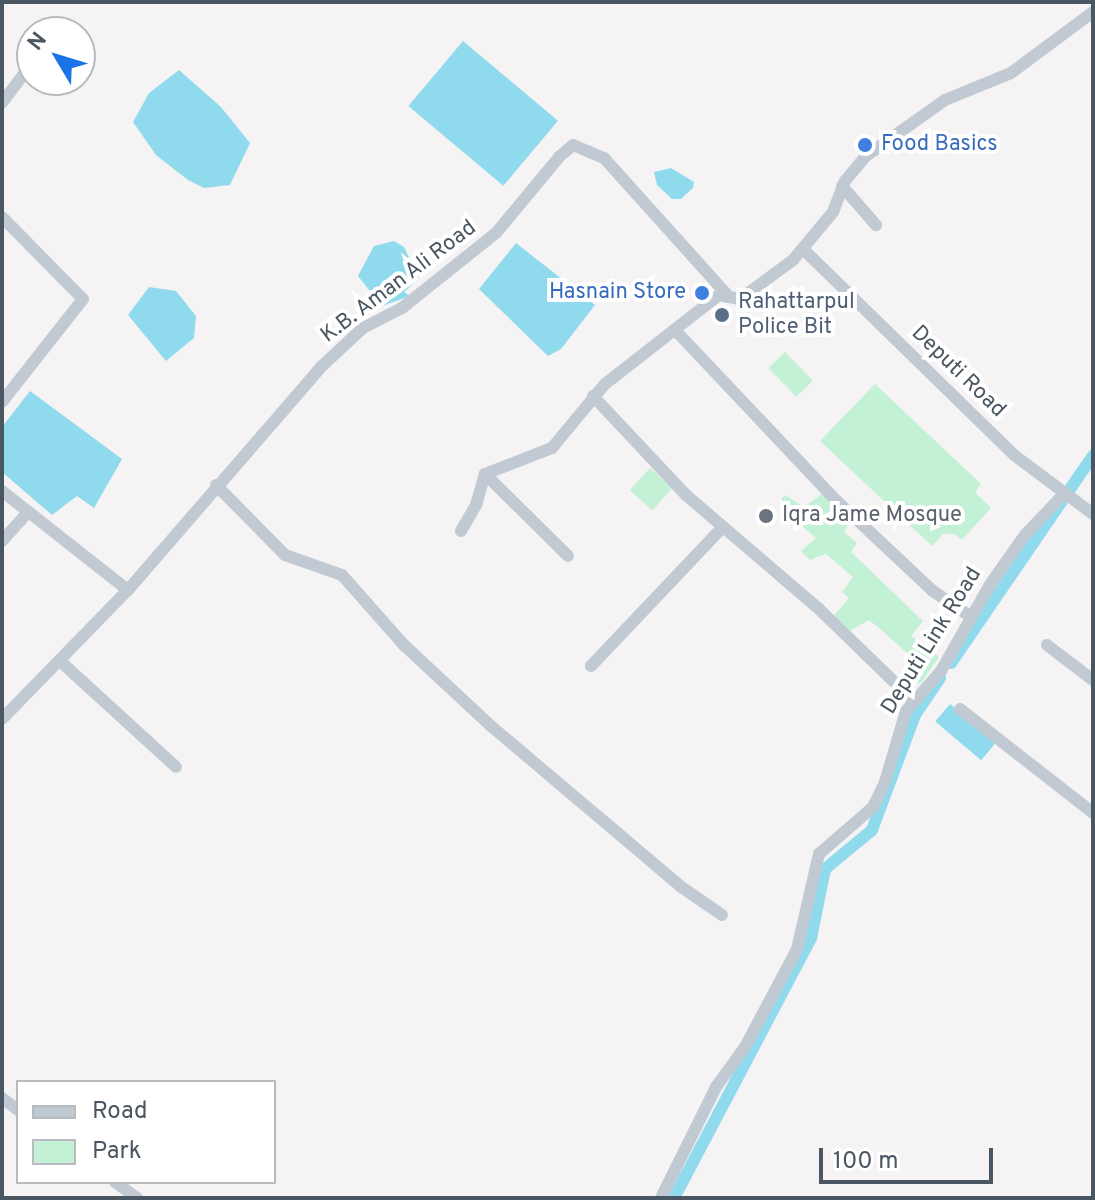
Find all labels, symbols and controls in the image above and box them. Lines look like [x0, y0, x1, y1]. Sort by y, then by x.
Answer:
north arrow [16, 16, 96, 96]
text: N [23, 28, 54, 57]
place label: Food Basics [881, 132, 998, 158]
marker: Food Basics [856, 136, 874, 154]
street label: K.B. Aman Ali Road [315, 214, 483, 350]
place label: Hasnain Store [549, 280, 686, 306]
marker: Hasnain Store [693, 284, 711, 302]
place label: Rahattarpul Police Bit [738, 289, 855, 340]
marker: Rahattarpul Police Bit [713, 306, 731, 324]
street label: Deputi Road [905, 320, 1011, 424]
place label: Iqra Jame Mosque [782, 503, 962, 529]
marker: Iqra Jame Mosque [757, 507, 775, 525]
street label: Deputi Link Road [876, 563, 988, 719]
legend [16, 1080, 276, 1184]
text: Road [92, 1097, 148, 1127]
scale bar [823, 1132, 997, 1182]
text: Park [92, 1137, 142, 1167]
text: 100 m [833, 1147, 899, 1177]

